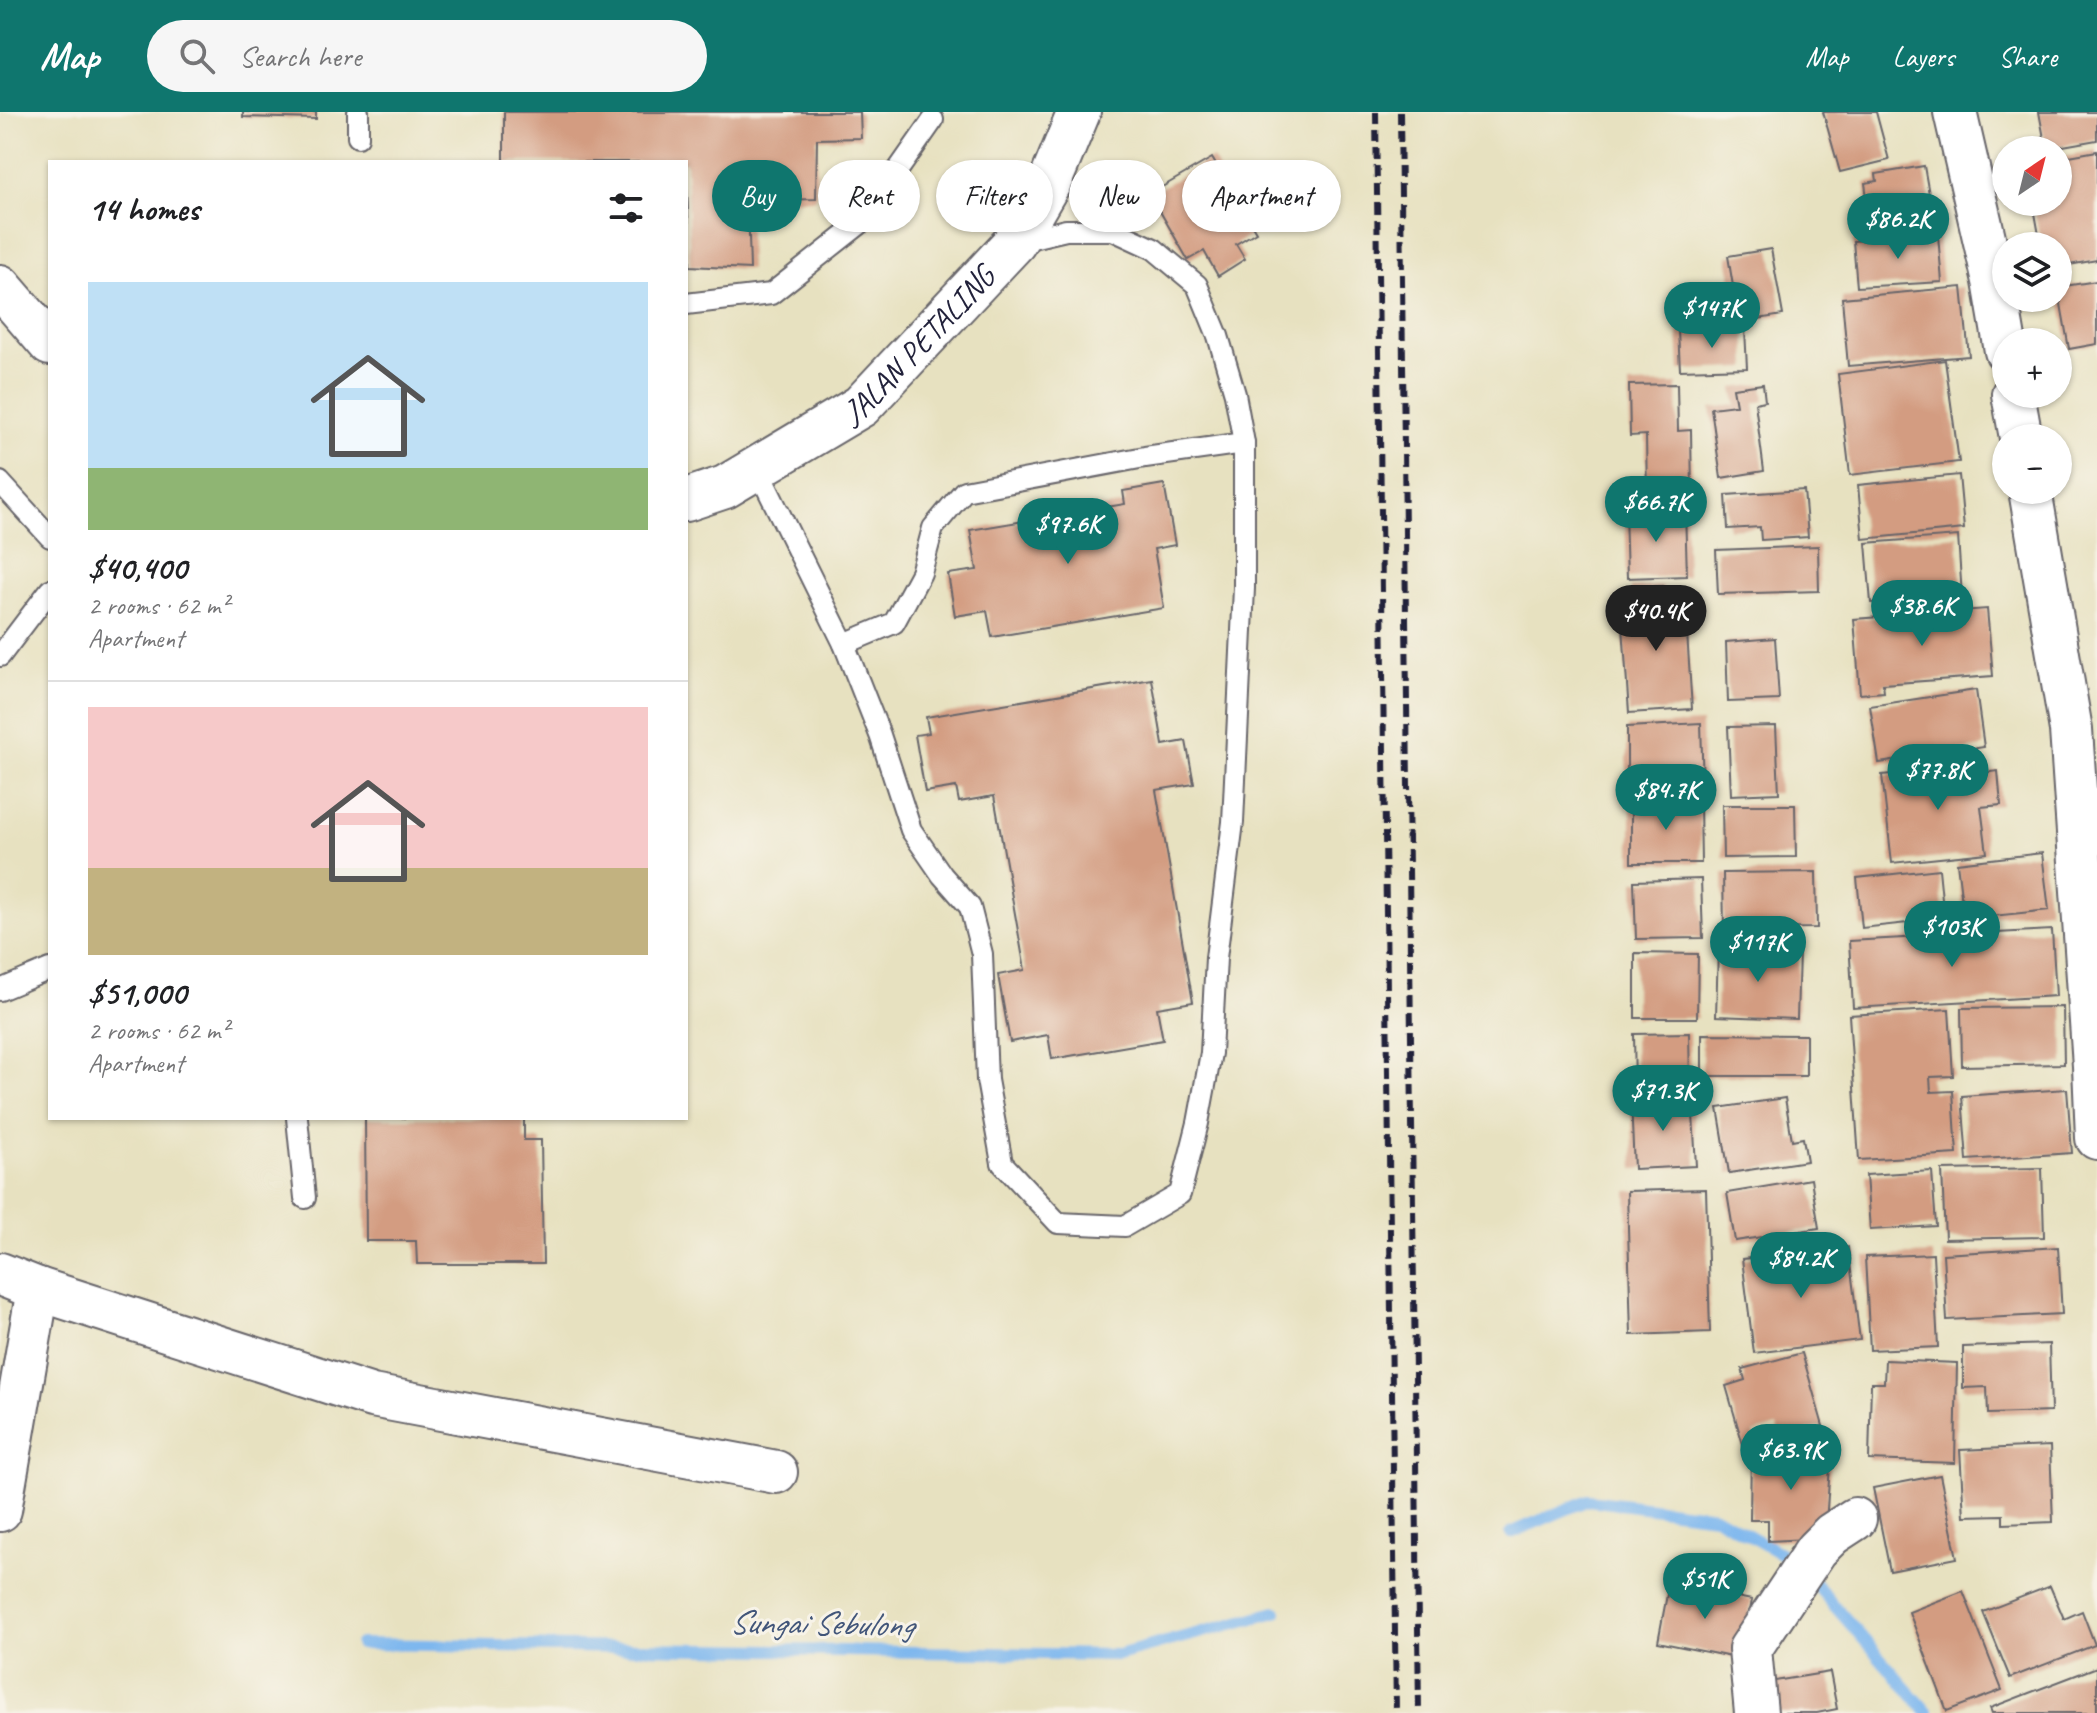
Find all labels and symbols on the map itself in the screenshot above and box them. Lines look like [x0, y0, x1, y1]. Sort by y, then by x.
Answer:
north arrow [1992, 136, 2072, 216]
pin: $86.2K [1833, 193, 1963, 261]
street label: JALAN PETALING [834, 254, 1005, 433]
pin: $147K [1656, 282, 1768, 350]
pin: $66.7K [1591, 476, 1721, 544]
pin: $97.6K [1003, 498, 1133, 566]
pin: $38.6K [1857, 580, 1987, 648]
pin: $40.4K [1591, 585, 1721, 653]
pin: $77.8K [1873, 744, 2003, 812]
pin: $84.7K [1601, 764, 1731, 832]
pin: $103K [1896, 901, 2008, 969]
pin: $117K [1702, 916, 1814, 984]
pin: $71.3K [1598, 1065, 1728, 1133]
pin: $84.2K [1736, 1232, 1866, 1300]
pin: $63.9K [1726, 1424, 1856, 1492]
pin: $51K [1658, 1553, 1752, 1621]
water label: Sungai Sebulong [729, 1600, 918, 1646]

